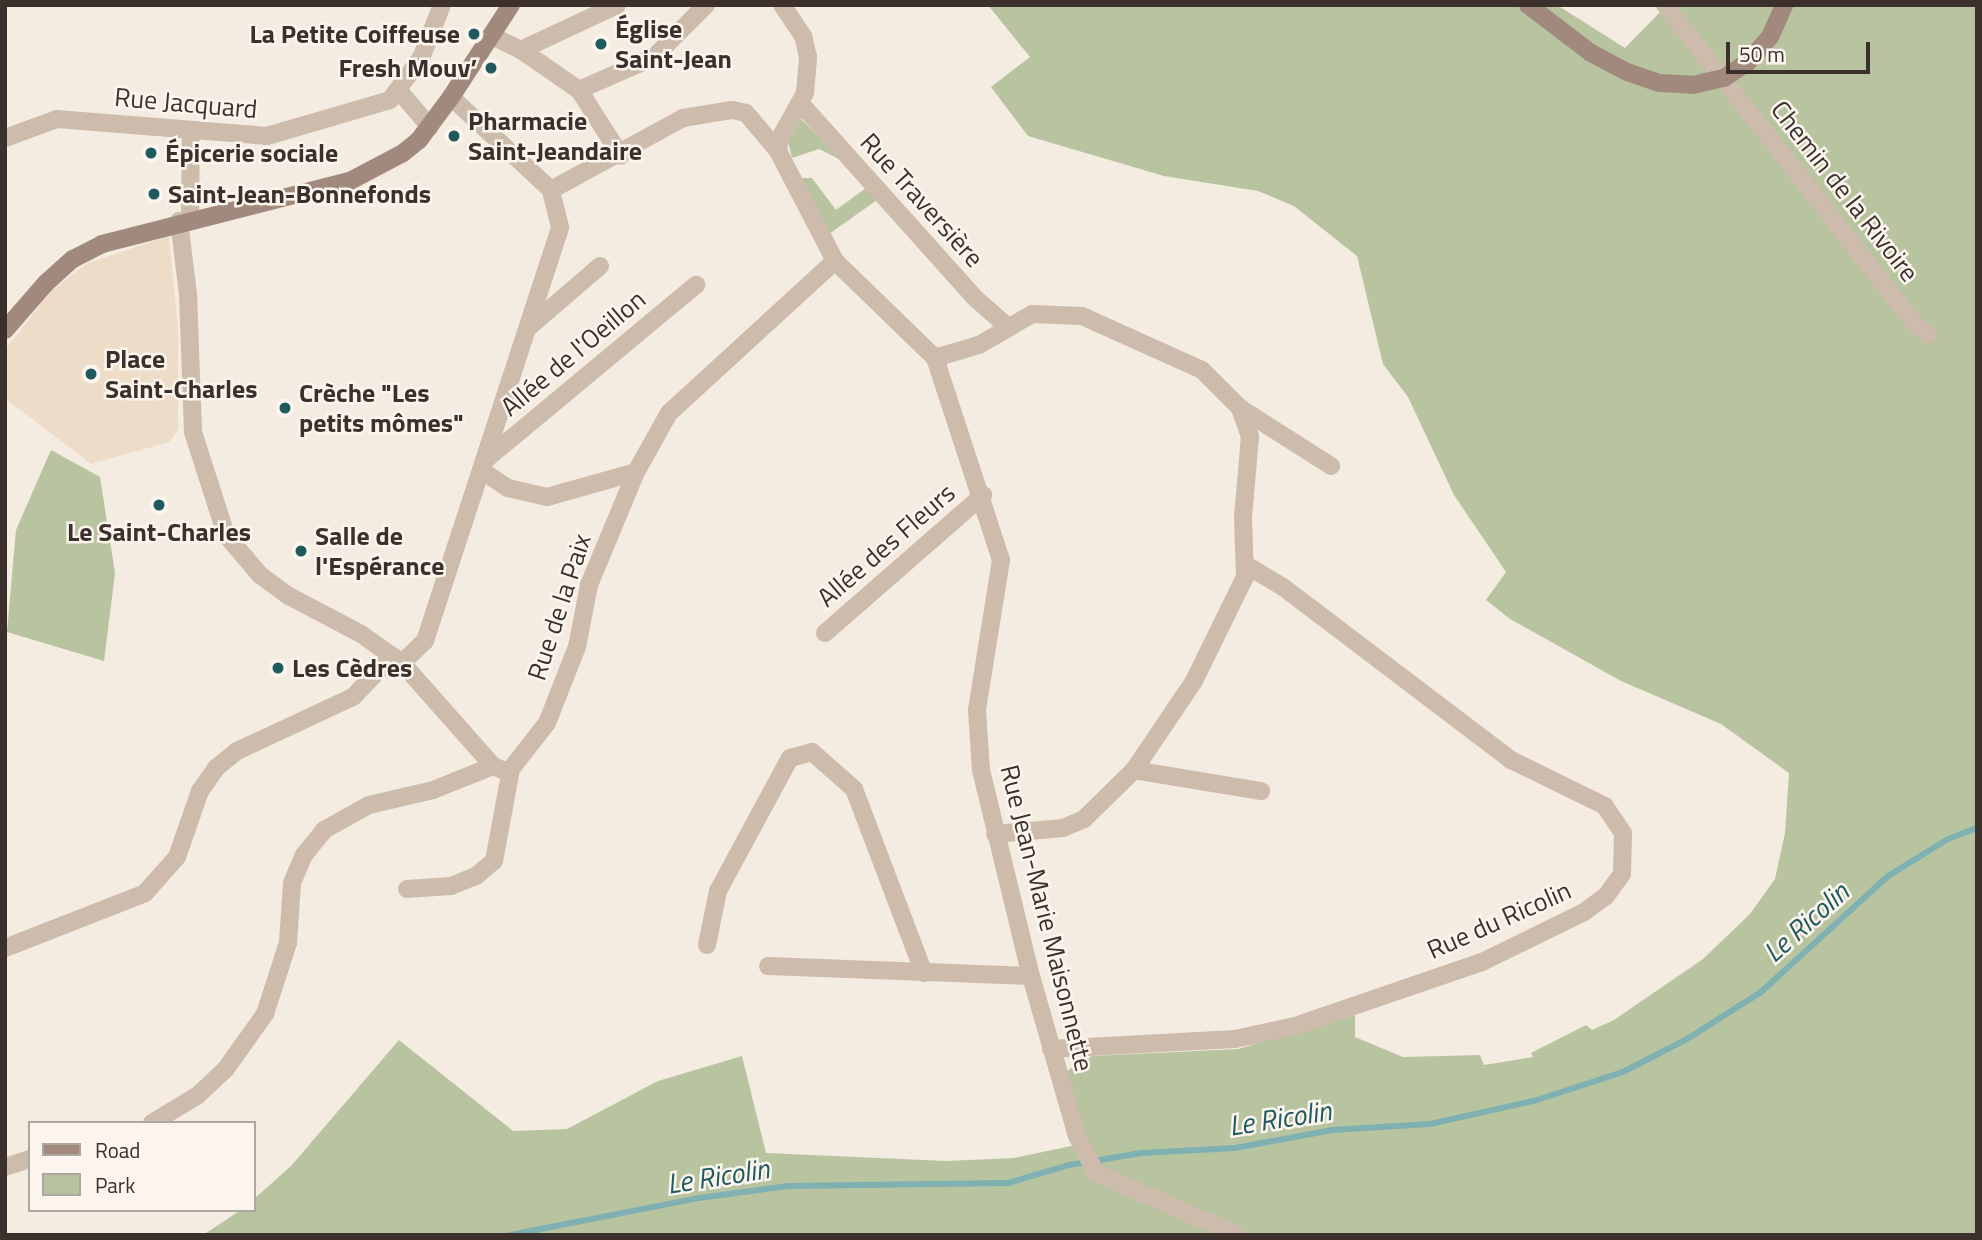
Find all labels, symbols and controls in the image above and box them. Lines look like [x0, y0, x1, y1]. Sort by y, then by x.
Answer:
place label: Église Saint-Jean [615, 13, 732, 74]
place label: La Petite Coiffeuse [249, 18, 460, 50]
marker: La Petite Coiffeuse [466, 26, 482, 42]
scale bar [1730, 28, 1874, 72]
marker: Église Saint-Jean [593, 36, 609, 52]
text: 50 m [1739, 38, 1785, 70]
place label: Fresh Mouv’ [338, 52, 477, 84]
marker: Fresh Mouv’ [483, 60, 499, 76]
street label: Rue Jacquard [113, 81, 259, 125]
street label: Chemin de la Rivoire [1765, 94, 1925, 288]
place label: Pharmacie Saint-Jeandaire [468, 105, 642, 166]
street label: Rue Traversière [854, 127, 990, 273]
marker: Pharmacie Saint-Jeandaire [446, 128, 462, 144]
place label: Épicerie sociale [165, 137, 338, 169]
marker: Épicerie sociale [143, 145, 159, 161]
place label: Saint-Jean-Bonnefonds [168, 178, 431, 210]
marker: Saint-Jean-Bonnefonds [146, 186, 162, 202]
street label: Allée de l'Oeillon [494, 283, 652, 423]
place label: Place Saint-Charles [105, 343, 258, 404]
marker: Place Saint-Charles [83, 366, 99, 382]
place label: Crèche "Les petits mômes" [299, 377, 464, 438]
marker: Crèche "Les petits mômes" [277, 400, 293, 416]
street label: Allée des Fleurs [811, 477, 961, 613]
marker: Le Saint-Charles [151, 497, 167, 513]
place label: Le Saint-Charles [67, 516, 251, 548]
place label: Salle de l'Espérance [315, 520, 444, 582]
street label: Rue de la Paix [521, 530, 597, 684]
marker: Salle de l'Espérance [293, 543, 309, 559]
place label: Les Cèdres [292, 652, 412, 684]
marker: Les Cèdres [270, 660, 286, 676]
street label: Rue Jean-Marie Maisonnette [994, 762, 1100, 1074]
street label: Rue du Ricolin [1422, 874, 1576, 966]
water label: Le Ricolin [1756, 875, 1856, 969]
water label: Le Ricolin [1226, 1093, 1334, 1143]
legend [28, 1121, 256, 1212]
text: Road [95, 1134, 140, 1166]
water label: Le Ricolin [664, 1151, 772, 1201]
text: Park [95, 1169, 135, 1201]

